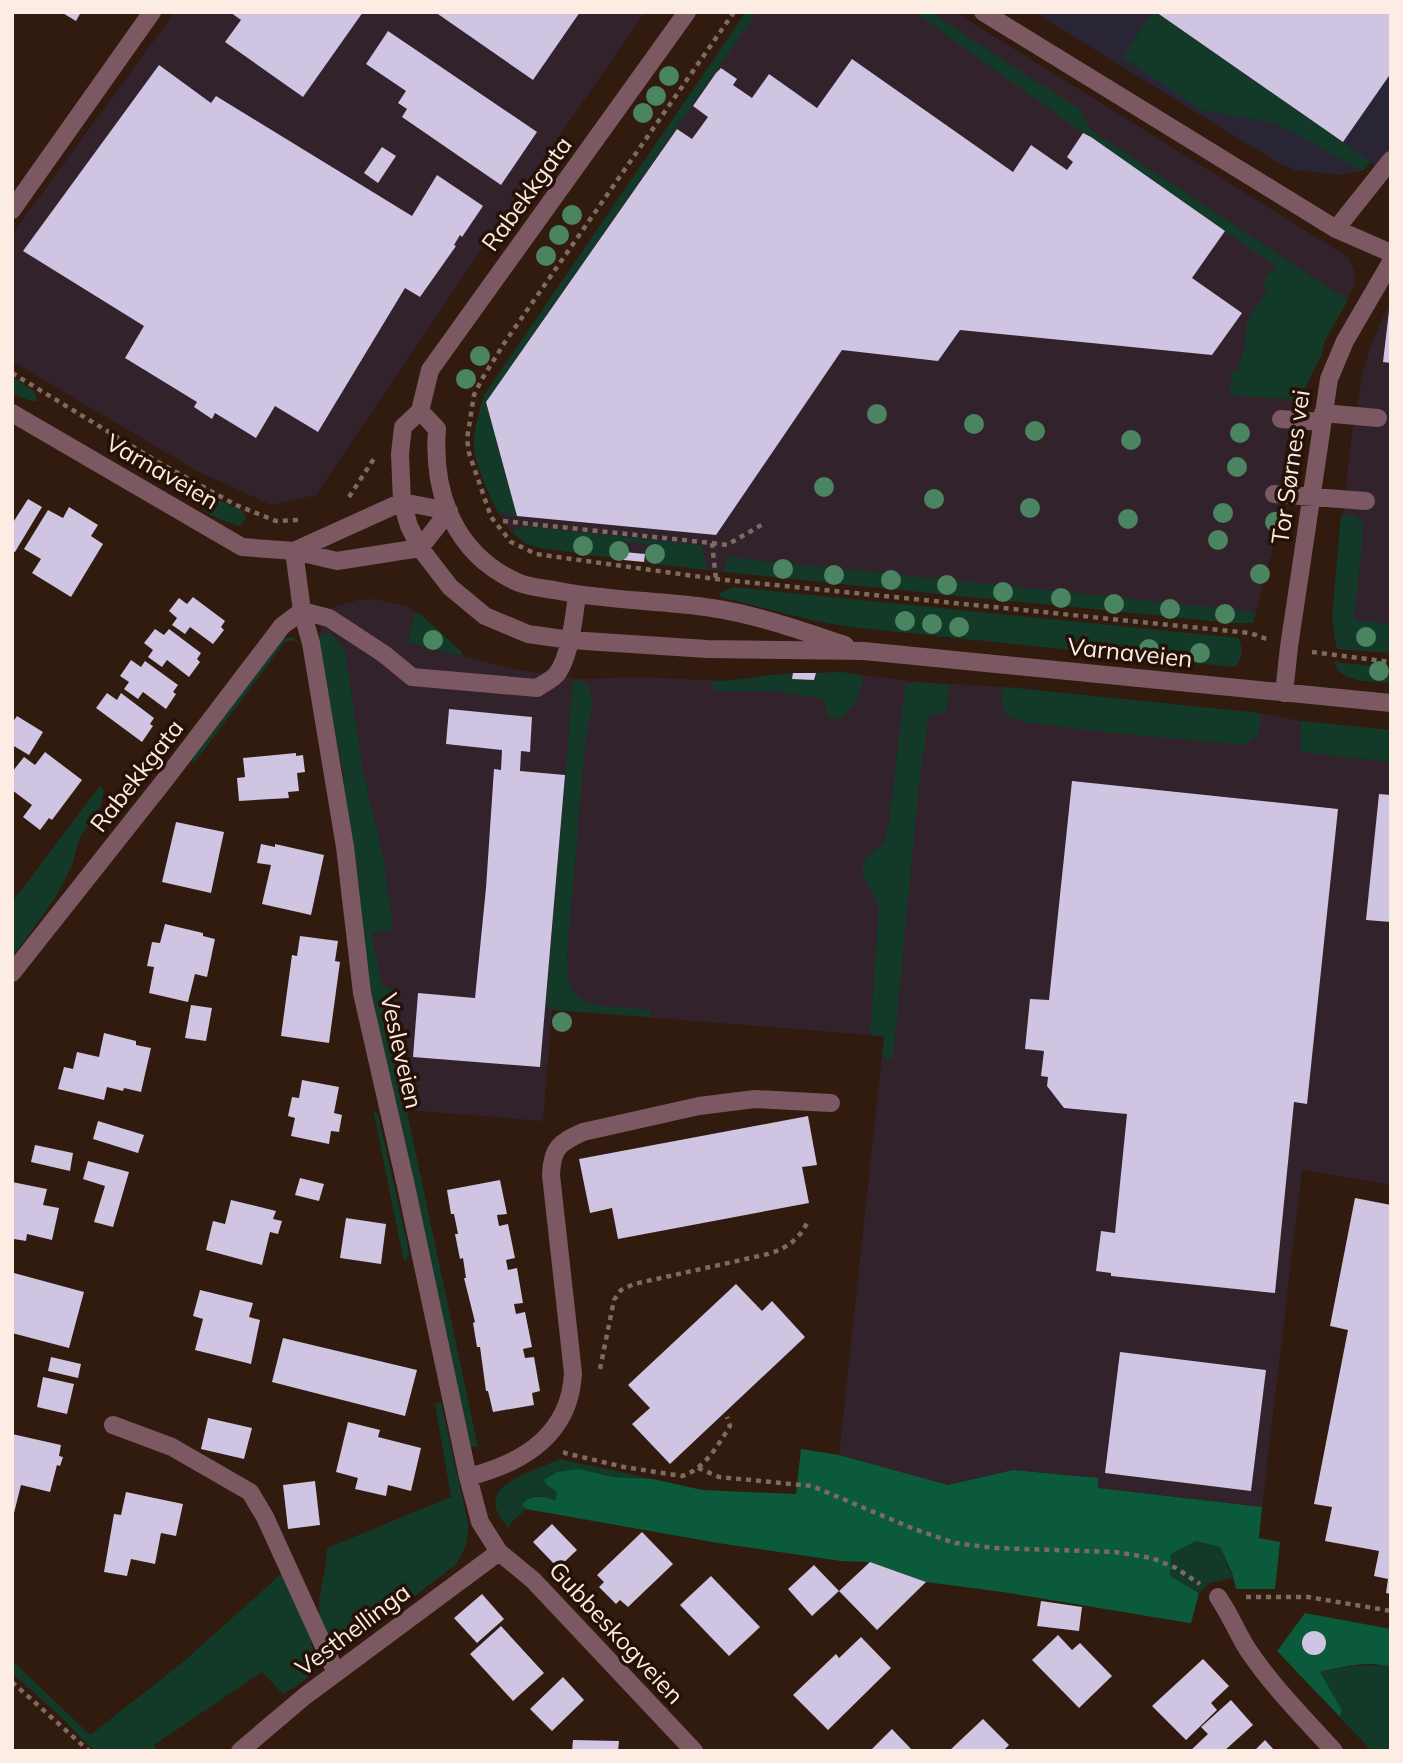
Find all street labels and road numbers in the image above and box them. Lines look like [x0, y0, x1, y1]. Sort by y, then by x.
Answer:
street label: Rabekkgata [475, 130, 578, 257]
street label: Tor Sørnes vei [1264, 388, 1316, 546]
street label: Varnaveien [101, 427, 224, 515]
street label: Varnaveien [1066, 631, 1194, 673]
street label: Rabekkgata [83, 713, 189, 838]
street label: Vesleveien [374, 990, 430, 1111]
street label: Gubbeskogveien [543, 1555, 690, 1710]
street label: Vesthellinga [289, 1576, 416, 1682]

